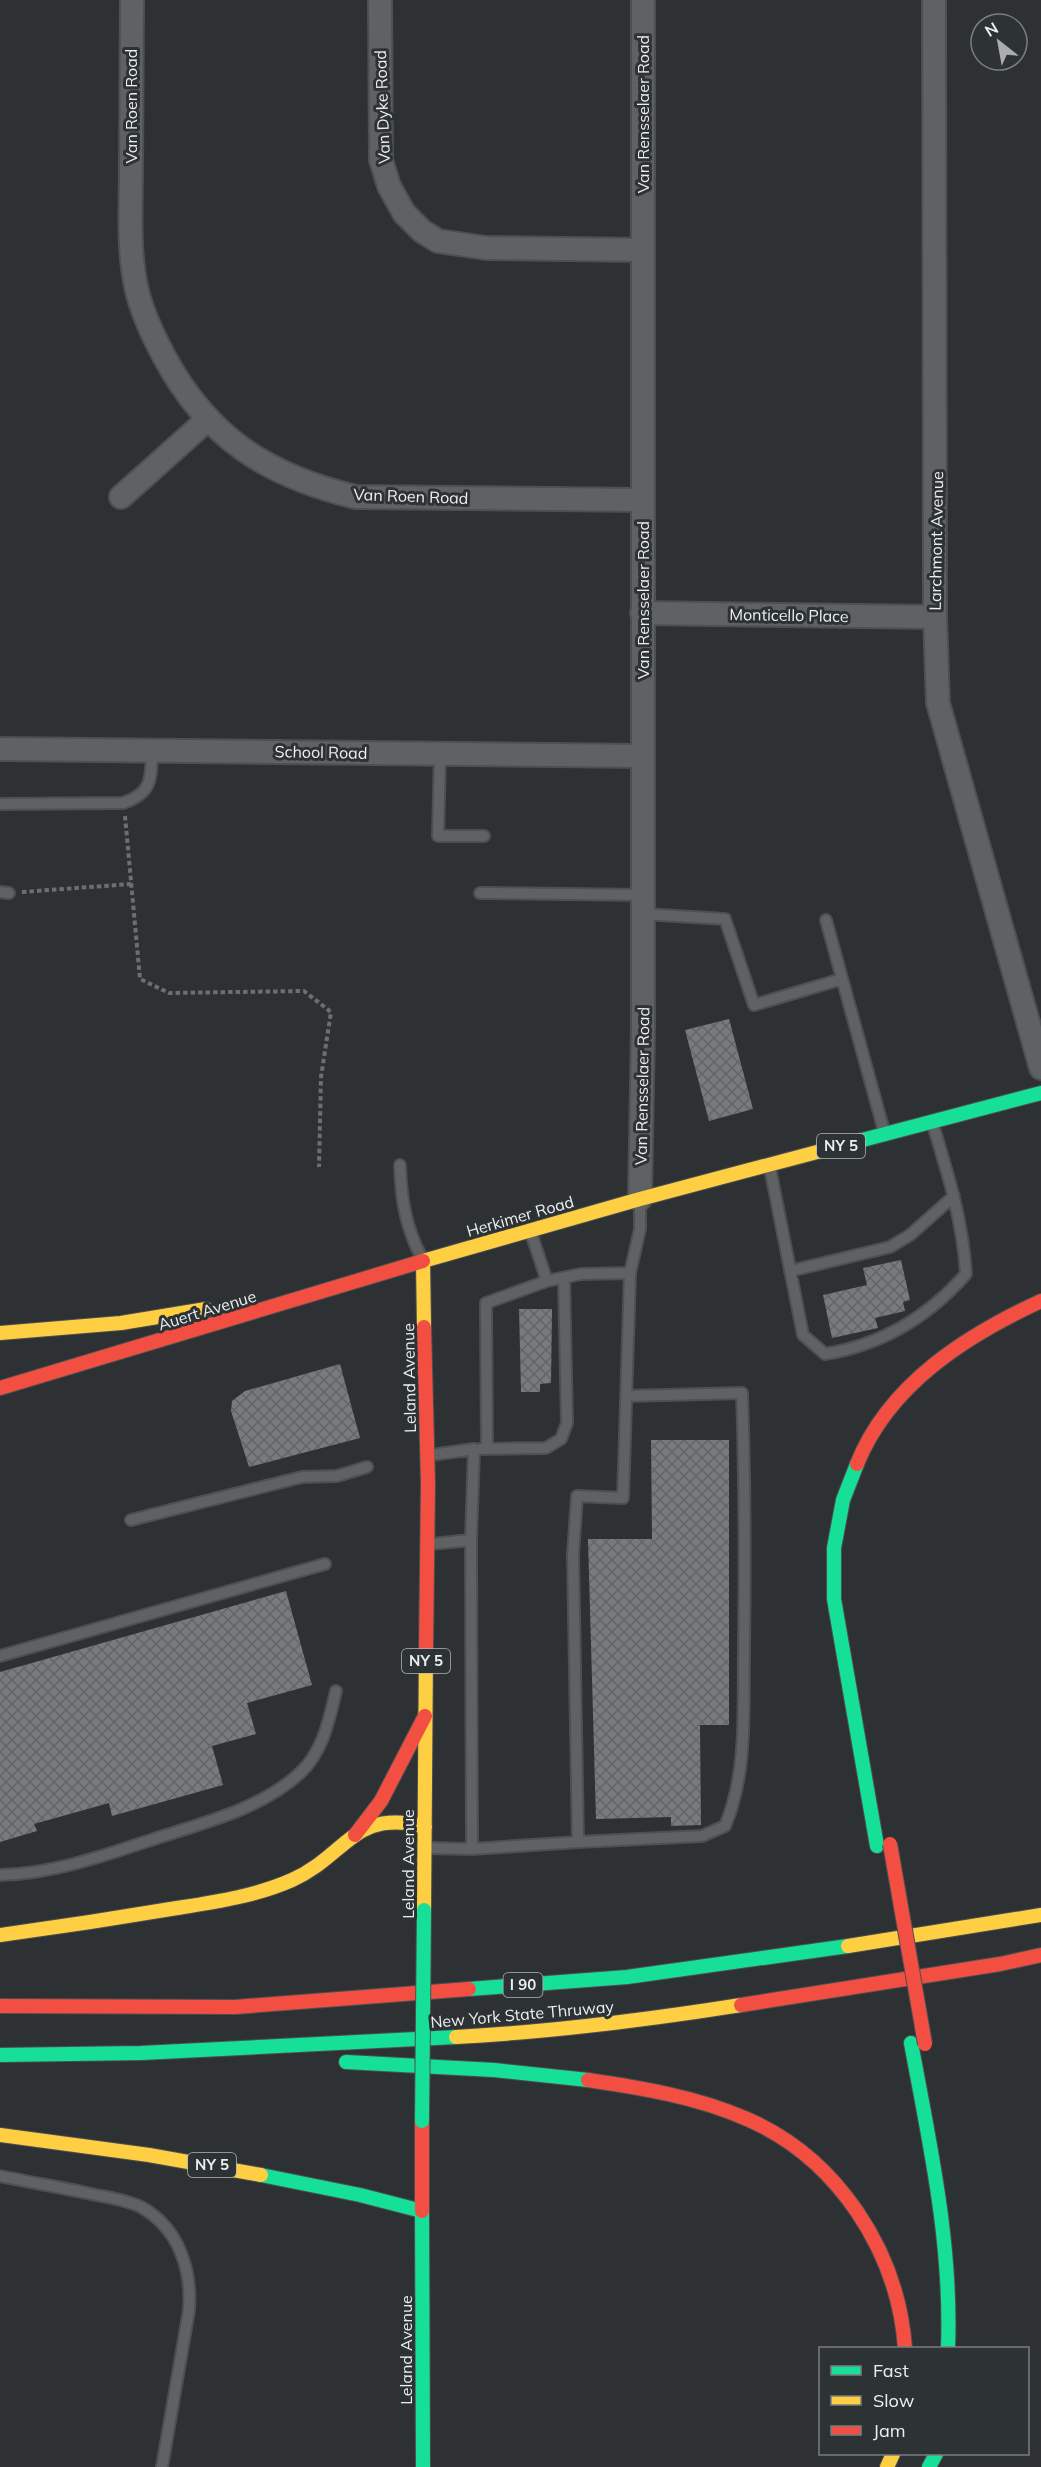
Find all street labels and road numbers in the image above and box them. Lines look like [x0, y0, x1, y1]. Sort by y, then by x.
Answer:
street label: Van Rensselaer Road [633, 35, 653, 193]
street label: Van Roen Road [121, 49, 141, 163]
street label: Van Dyke Road [370, 50, 394, 164]
street label: Larchmont Avenue [925, 471, 947, 611]
street label: Van Roen Road [353, 484, 469, 508]
street label: Van Rensselaer Road [633, 521, 653, 679]
street label: Monticello Place [729, 604, 849, 626]
street label: School Road [274, 741, 368, 763]
street label: Van Rensselaer Road [631, 1007, 653, 1165]
road number: NY 5 [817, 1134, 865, 1158]
street label: Herkimer Road [464, 1191, 576, 1241]
street label: Auert Avenue [156, 1286, 258, 1334]
street label: Leland Avenue [398, 1323, 420, 1433]
road number: NY 5 [402, 1649, 450, 1673]
street label: Leland Avenue [398, 1809, 418, 1919]
road number: I 90 [504, 1973, 542, 1997]
street label: New York State Thruway [430, 1996, 615, 2032]
road number: NY 5 [188, 2153, 236, 2177]
street label: Leland Avenue [396, 2295, 416, 2405]

